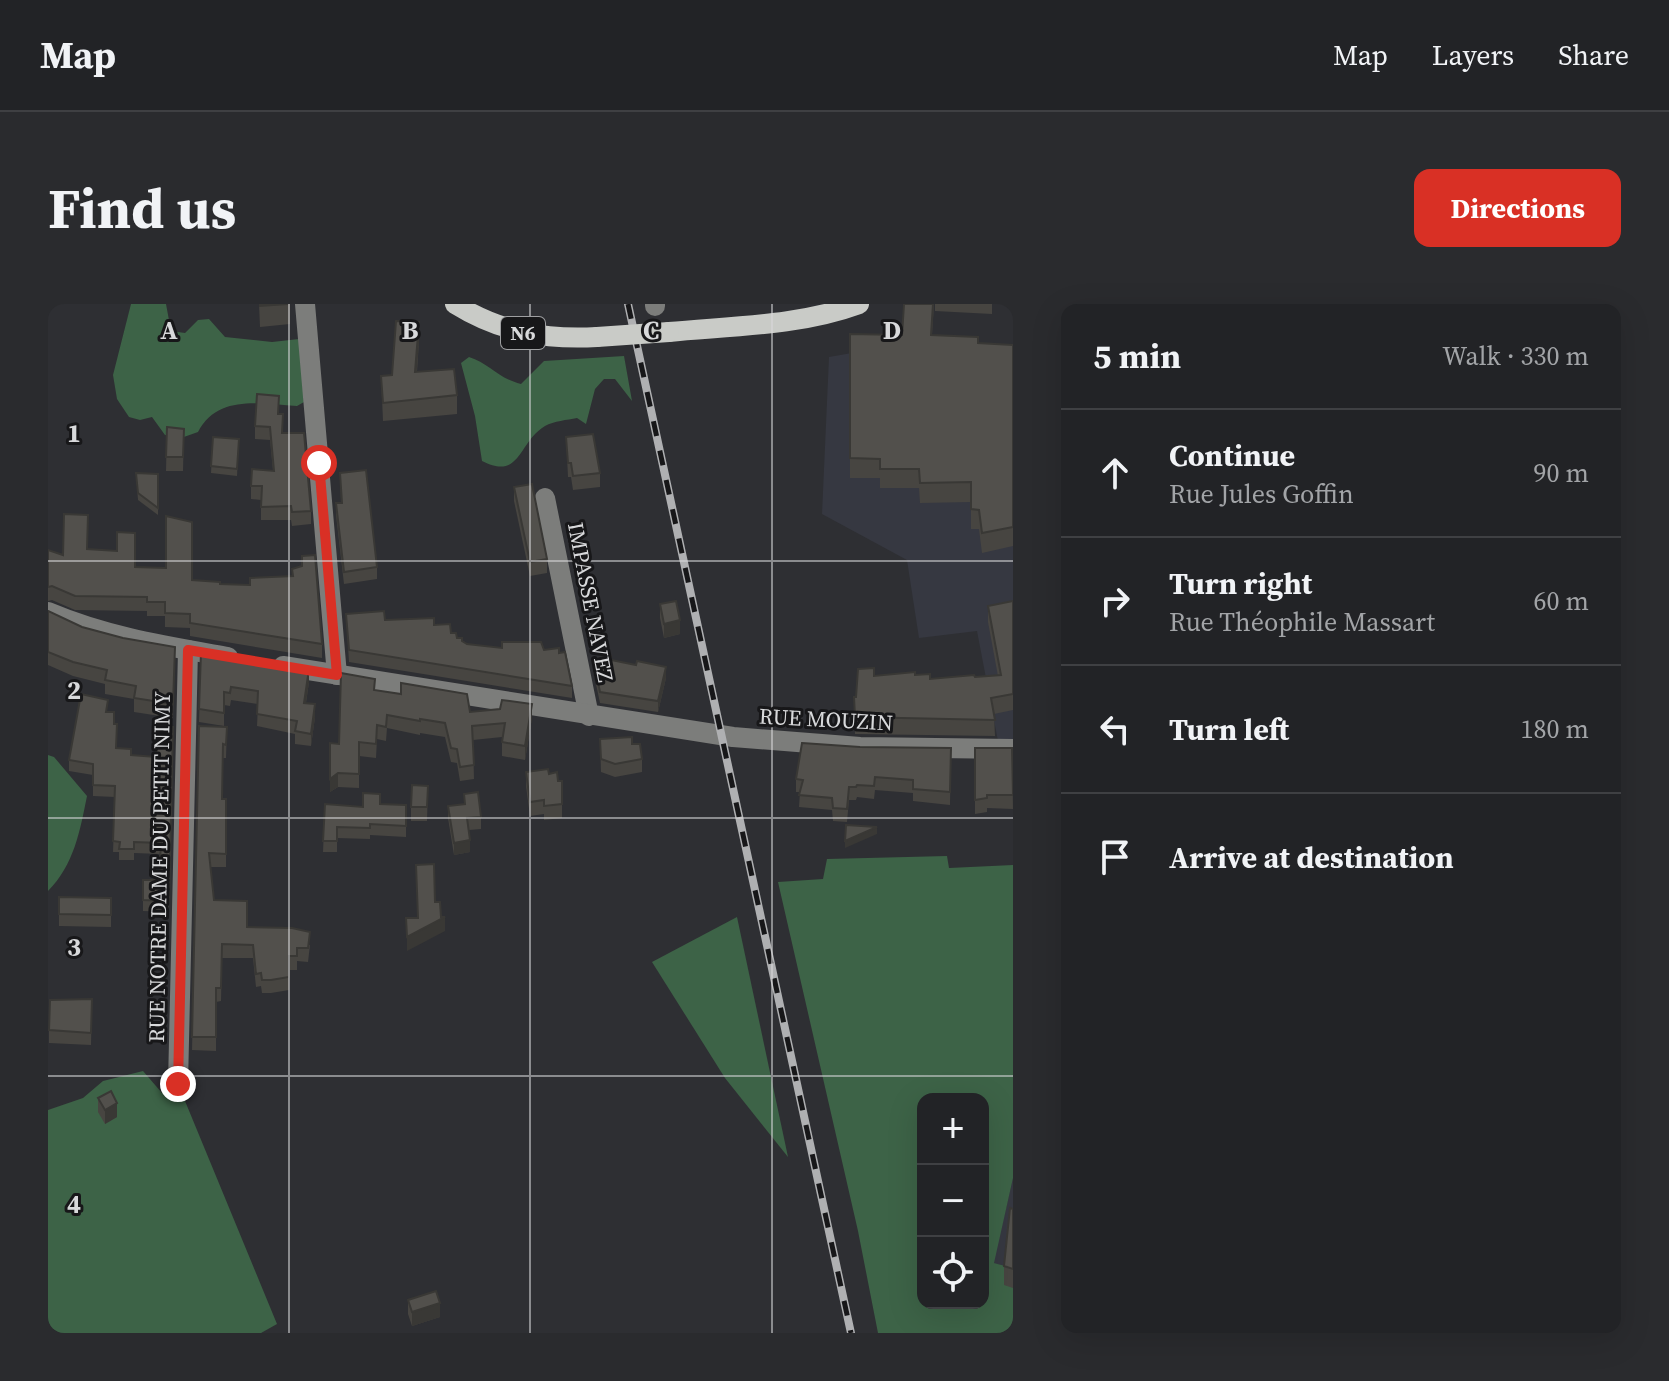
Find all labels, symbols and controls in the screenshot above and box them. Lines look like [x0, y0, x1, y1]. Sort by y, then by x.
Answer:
text: Map [40, 29, 116, 81]
text: Map [1333, 36, 1388, 74]
text: Layers [1432, 36, 1514, 74]
text: Share [1558, 36, 1629, 74]
button: Directions [1414, 169, 1621, 247]
text: Find us [48, 170, 236, 247]
text: A [160, 312, 178, 348]
text: B [402, 312, 419, 348]
text: C [643, 312, 659, 348]
text: D [883, 312, 901, 348]
road number: N6 [501, 317, 545, 349]
text: 5 min [1093, 333, 1181, 379]
text: Walk · 330 m [1442, 338, 1589, 374]
text: 1 [67, 415, 81, 451]
text: Continue [1169, 435, 1295, 476]
route start [301, 445, 337, 481]
icon: ahead [1093, 451, 1137, 495]
text: 90 m [1534, 455, 1589, 491]
text: Rue Jules Goffin [1169, 476, 1354, 512]
street label: IMPASSE NAVEZ [561, 520, 621, 684]
text: Turn right [1169, 563, 1312, 604]
icon: right [1093, 579, 1137, 623]
text: 60 m [1534, 583, 1589, 619]
text: Rue Théophile Massart [1169, 604, 1435, 640]
text: 2 [67, 672, 81, 708]
street label: RUE NOTRE DAME DU PETIT NIMY [141, 691, 177, 1043]
street label: RUE MOUZIN [758, 701, 894, 737]
icon: left [1093, 707, 1137, 751]
text: Turn left [1169, 709, 1289, 750]
text: 180 m [1521, 711, 1589, 747]
icon: arrive [1093, 835, 1137, 879]
text: Arrive at destination [1169, 837, 1454, 878]
text: 3 [67, 929, 81, 965]
route end [160, 1066, 196, 1102]
map controls [917, 1093, 989, 1309]
button: + [917, 1093, 989, 1165]
button: − [917, 1165, 989, 1237]
text: 4 [67, 1186, 81, 1222]
button: locate [917, 1237, 989, 1309]

